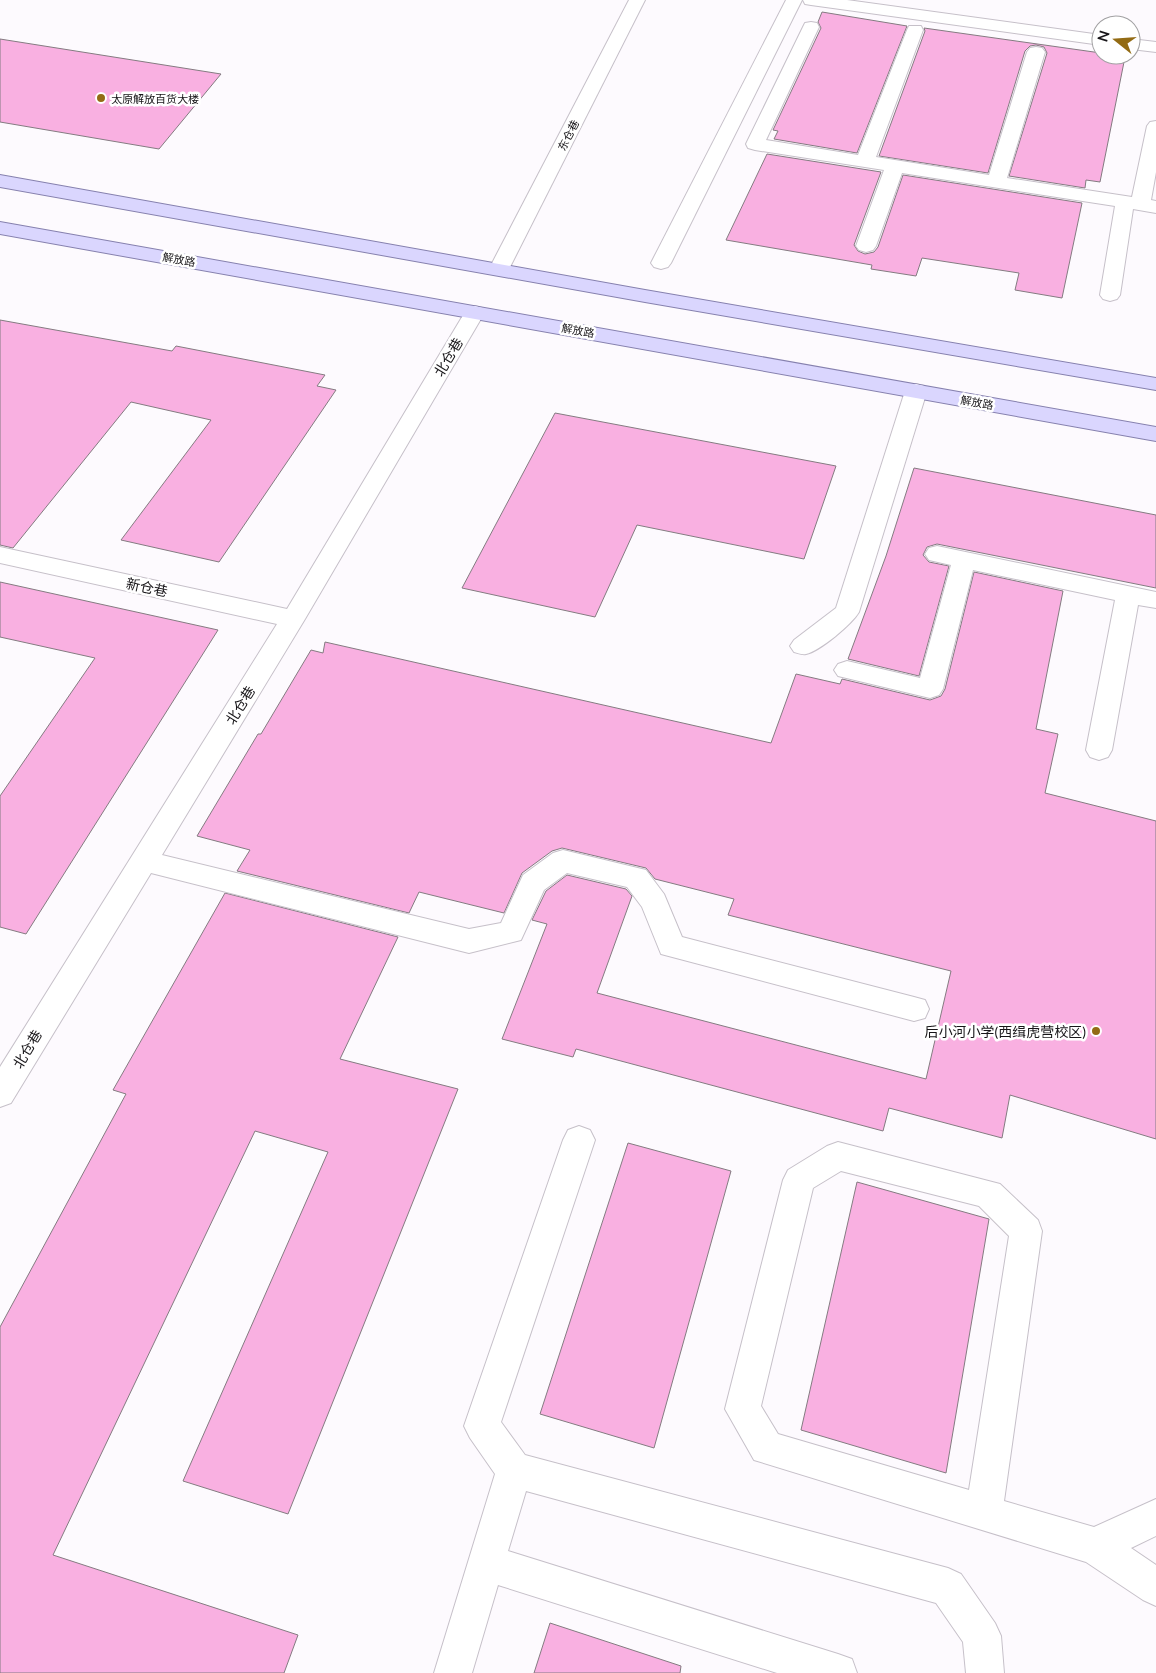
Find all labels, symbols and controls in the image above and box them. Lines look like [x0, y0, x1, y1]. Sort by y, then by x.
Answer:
north arrow [1091, 15, 1141, 65]
text: N [1093, 28, 1113, 44]
marker: 太原解放百货大楼 [95, 92, 107, 104]
place label: 太原解放百货大楼 [111, 92, 199, 105]
street label: 东仓巷 [555, 117, 581, 153]
street label: 解放路 [162, 250, 196, 268]
street label: 解放路 [561, 321, 595, 339]
street label: 北仓巷 [430, 335, 466, 379]
street label: 解放路 [960, 393, 994, 411]
street label: 新仓巷 [125, 574, 169, 600]
street label: 北仓巷 [222, 683, 258, 727]
place label: 后小河小学(西缉虎营校区) [925, 1023, 1086, 1040]
marker: 后小河小学(西缉虎营校区) [1090, 1025, 1102, 1037]
street label: 北仓巷 [9, 1027, 45, 1071]

